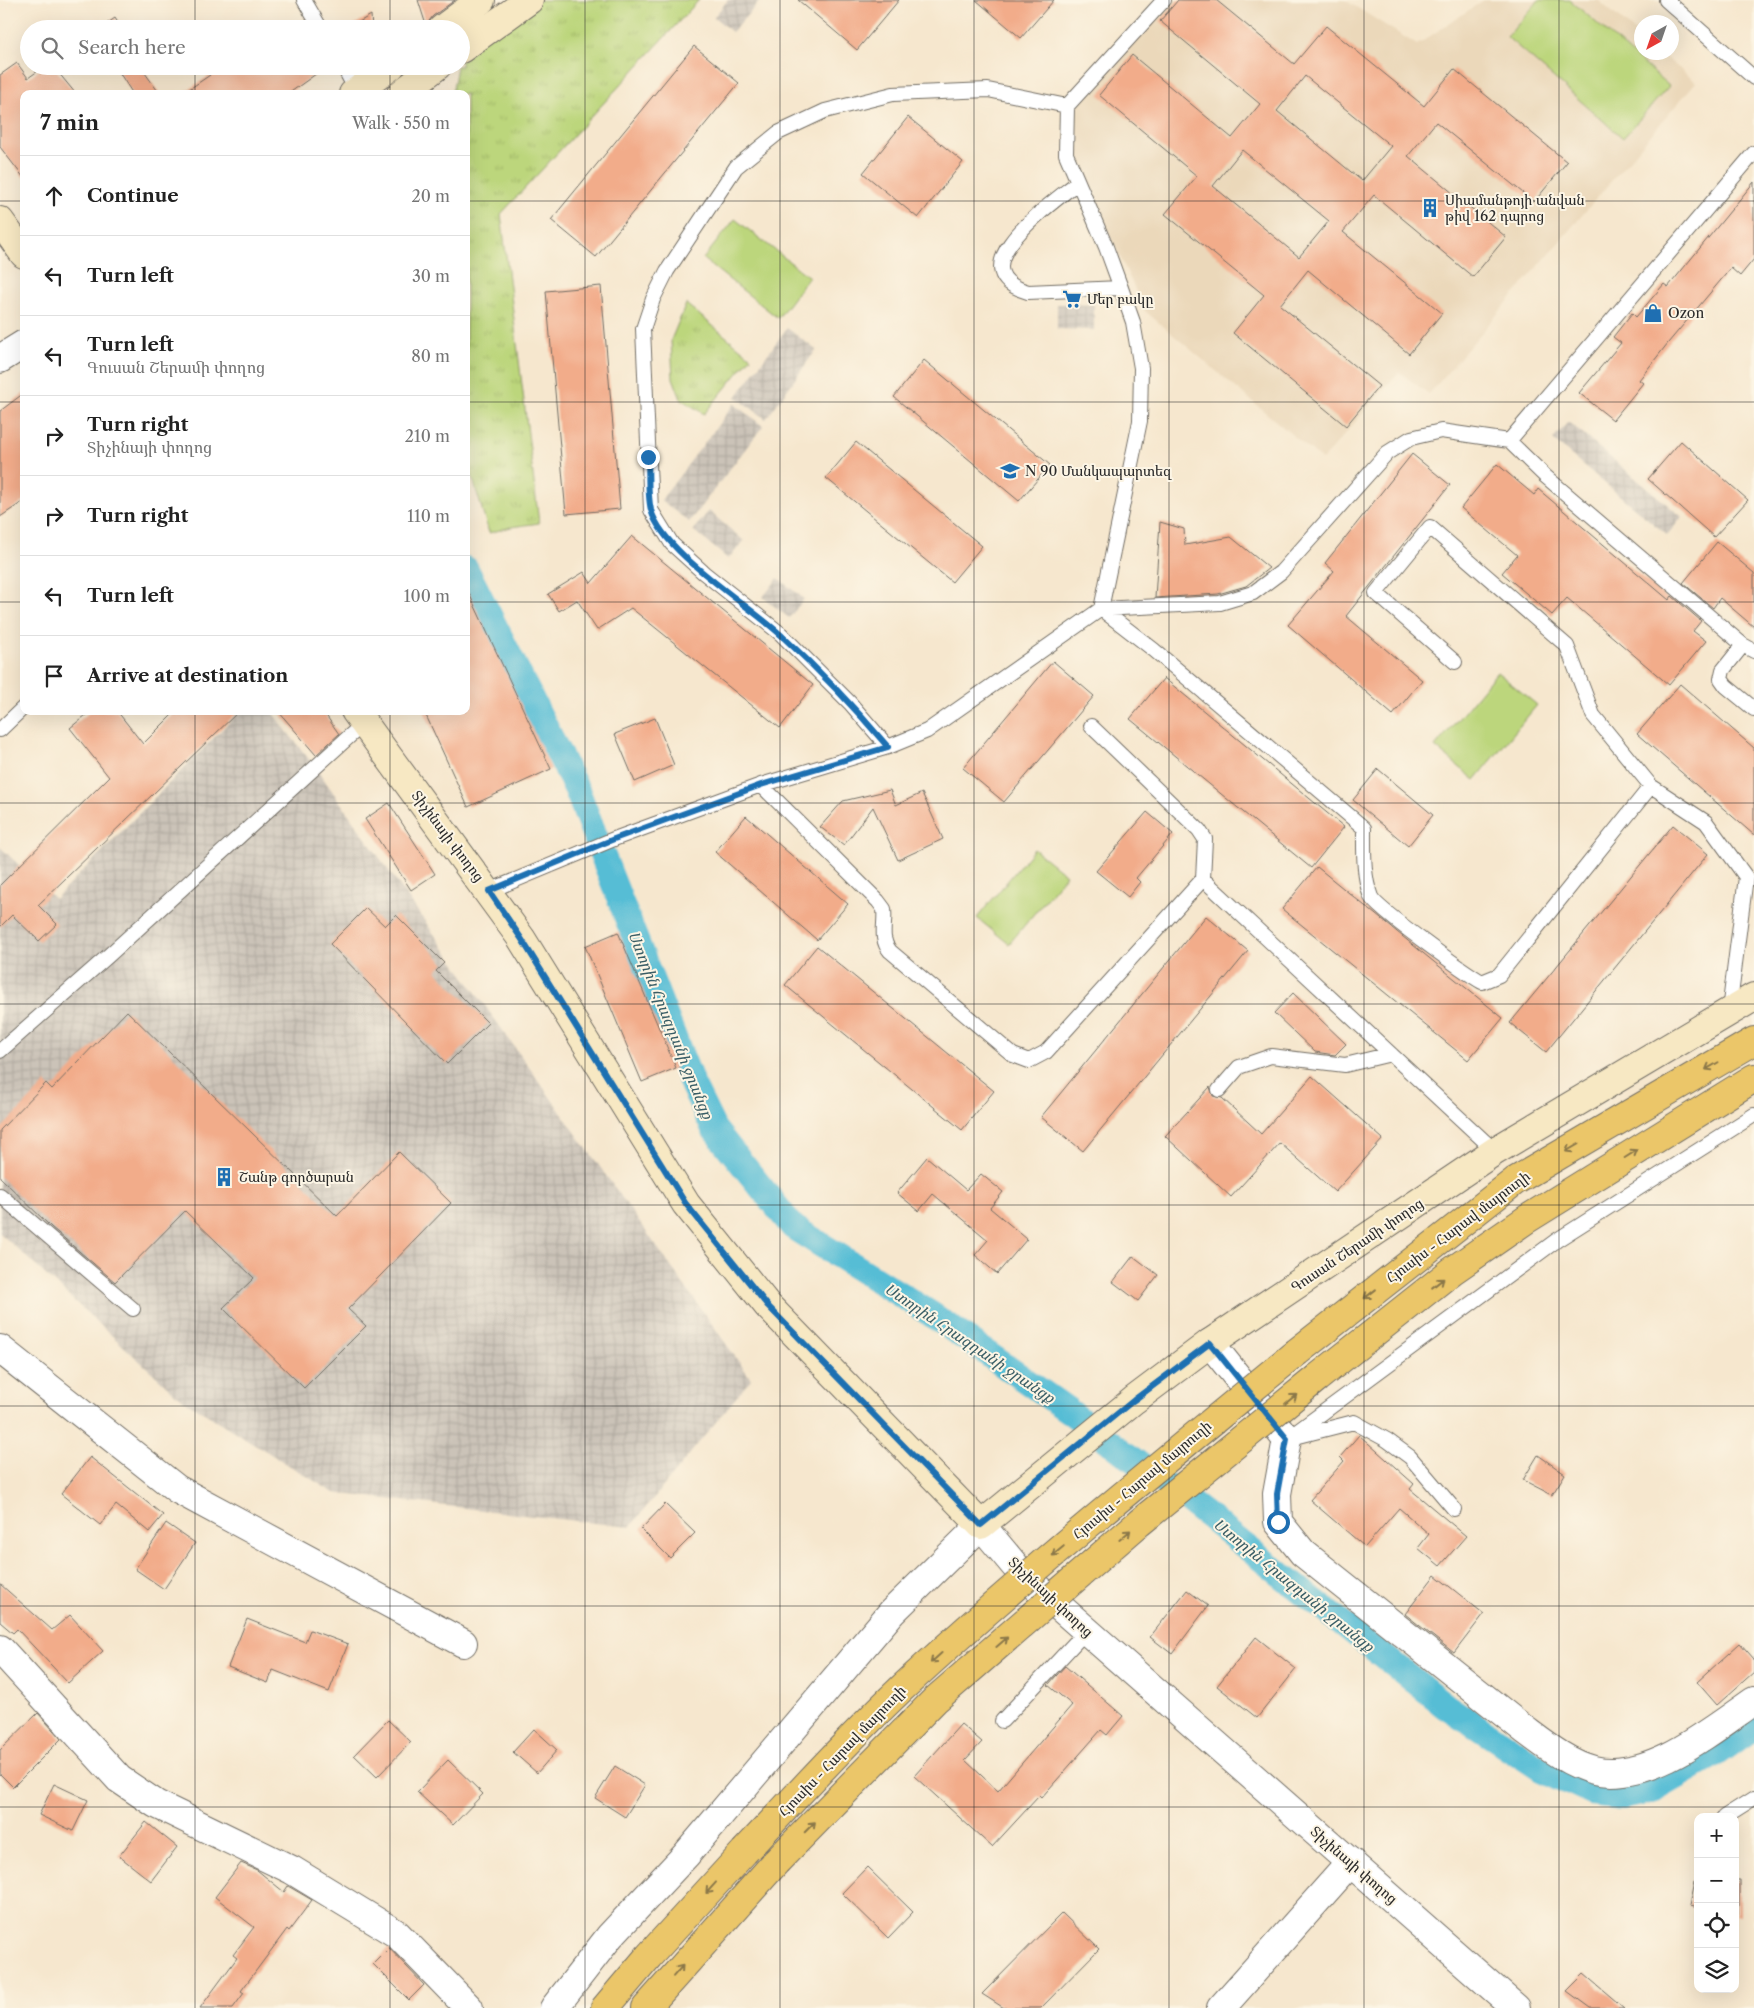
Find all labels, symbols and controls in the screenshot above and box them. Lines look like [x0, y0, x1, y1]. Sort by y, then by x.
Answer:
north arrow [1634, 15, 1679, 60]
search box [20, 20, 470, 75]
icon: search [38, 34, 66, 62]
text: Search here [78, 36, 186, 59]
text: 7 min [40, 110, 99, 135]
text: Walk · 550 m [352, 113, 450, 133]
icon: ahead [40, 182, 68, 210]
text: Continue [87, 184, 179, 207]
text: 20 m [411, 186, 450, 206]
place label: Սիամանթոյի անվան թիվ 162 դպրոց [1445, 191, 1584, 225]
building icon: Սիամանթոյի անվան թիվ 162 դպրոց [1419, 197, 1441, 219]
icon: left [40, 262, 68, 290]
text: Turn left [87, 264, 174, 287]
text: 30 m [412, 266, 450, 286]
supermarket icon: Մեր բակը [1061, 288, 1083, 310]
place label: Մեր բակը [1087, 290, 1153, 308]
shop icon: Ozon [1642, 302, 1664, 324]
place label: Ozon [1668, 304, 1704, 322]
text: Turn left [87, 333, 174, 356]
icon: left [40, 342, 68, 370]
text: 80 m [411, 346, 450, 366]
text: Գուսան Շերամի փողոց [87, 357, 265, 377]
text: Turn right [87, 413, 188, 436]
icon: right [40, 422, 68, 450]
text: 210 m [405, 426, 450, 446]
text: Տիչինայի փողոց [87, 437, 212, 457]
route end [637, 446, 660, 469]
school or university icon: N 90 Մանկապարտեզ [999, 460, 1021, 482]
place label: N 90 Մանկապարտեզ [1025, 462, 1172, 480]
icon: right [40, 502, 68, 530]
text: Turn right [87, 504, 188, 527]
text: 110 m [407, 506, 450, 526]
icon: left [40, 582, 68, 610]
text: Turn left [87, 584, 174, 607]
text: 100 m [404, 586, 450, 606]
icon: arrive [40, 662, 68, 690]
text: Arrive at destination [87, 664, 288, 687]
street label: Տիչինայի փողոց [408, 787, 488, 885]
water label: Ստորին Հրազդանի ջրանցք [624, 928, 718, 1123]
one-way arrow [1705, 1061, 1719, 1071]
one-way arrow [1565, 1143, 1579, 1153]
one-way arrow [1623, 1148, 1637, 1158]
building icon: Շանթ գործարան [213, 1166, 235, 1188]
street label: Հյուսիս - Հարավ մայրուղի [1383, 1167, 1534, 1287]
place label: Շանթ գործարան [239, 1168, 354, 1186]
street label: Գուսան Շերամի փողոց [1287, 1194, 1427, 1296]
one-way arrow [1431, 1277, 1444, 1288]
water label: Ստորին Հրազդանի ջրանցք [881, 1279, 1059, 1408]
one-way arrow [1364, 1289, 1377, 1300]
one-way arrow [1284, 1393, 1297, 1404]
street label: Հյուսիս - Հարավ մայրուղի [1069, 1417, 1215, 1543]
route start [1267, 1511, 1290, 1534]
water label: Ստորին Հրազդանի ջրանցք [1209, 1514, 1379, 1657]
one-way arrow [1118, 1530, 1131, 1541]
one-way arrow [1051, 1545, 1064, 1556]
street label: Տիչինայի փողոց [1005, 1553, 1097, 1641]
one-way arrow [996, 1636, 1009, 1647]
one-way arrow [929, 1652, 942, 1664]
street label: Հյուսիս - Հարավ մայրուղի [775, 1682, 909, 1820]
map controls [1694, 1813, 1739, 1993]
button: + [1694, 1813, 1739, 1858]
one-way arrow [804, 1821, 816, 1833]
street label: Տիչինայի փողոց [1307, 1822, 1401, 1908]
button: − [1694, 1858, 1739, 1903]
one-way arrow [705, 1881, 717, 1894]
button: locate [1694, 1903, 1739, 1948]
button: layers [1694, 1948, 1739, 1993]
one-way arrow [672, 1965, 683, 1978]

